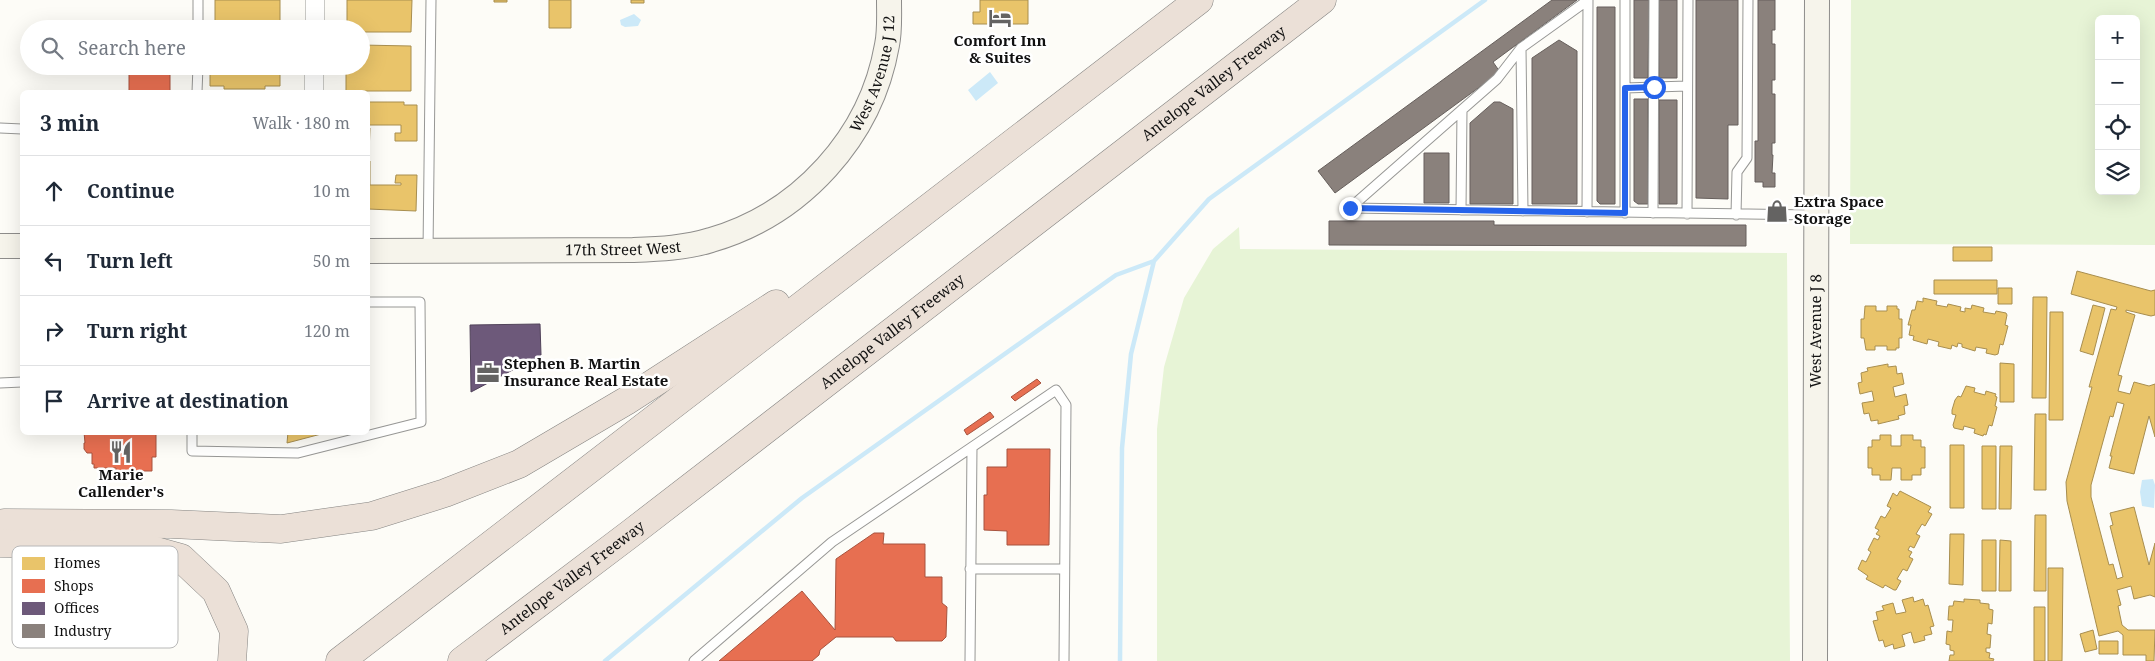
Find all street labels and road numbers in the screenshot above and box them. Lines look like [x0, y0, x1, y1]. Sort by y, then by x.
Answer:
street label: West Avenue J 12 [845, 15, 898, 136]
street label: Antelope Valley Freeway [1137, 20, 1290, 145]
street label: 17th Street West [565, 236, 682, 259]
street label: Antelope Valley Freeway [816, 268, 968, 393]
street label: West Avenue J 8 [1805, 274, 1825, 388]
street label: Antelope Valley Freeway [495, 515, 649, 638]

